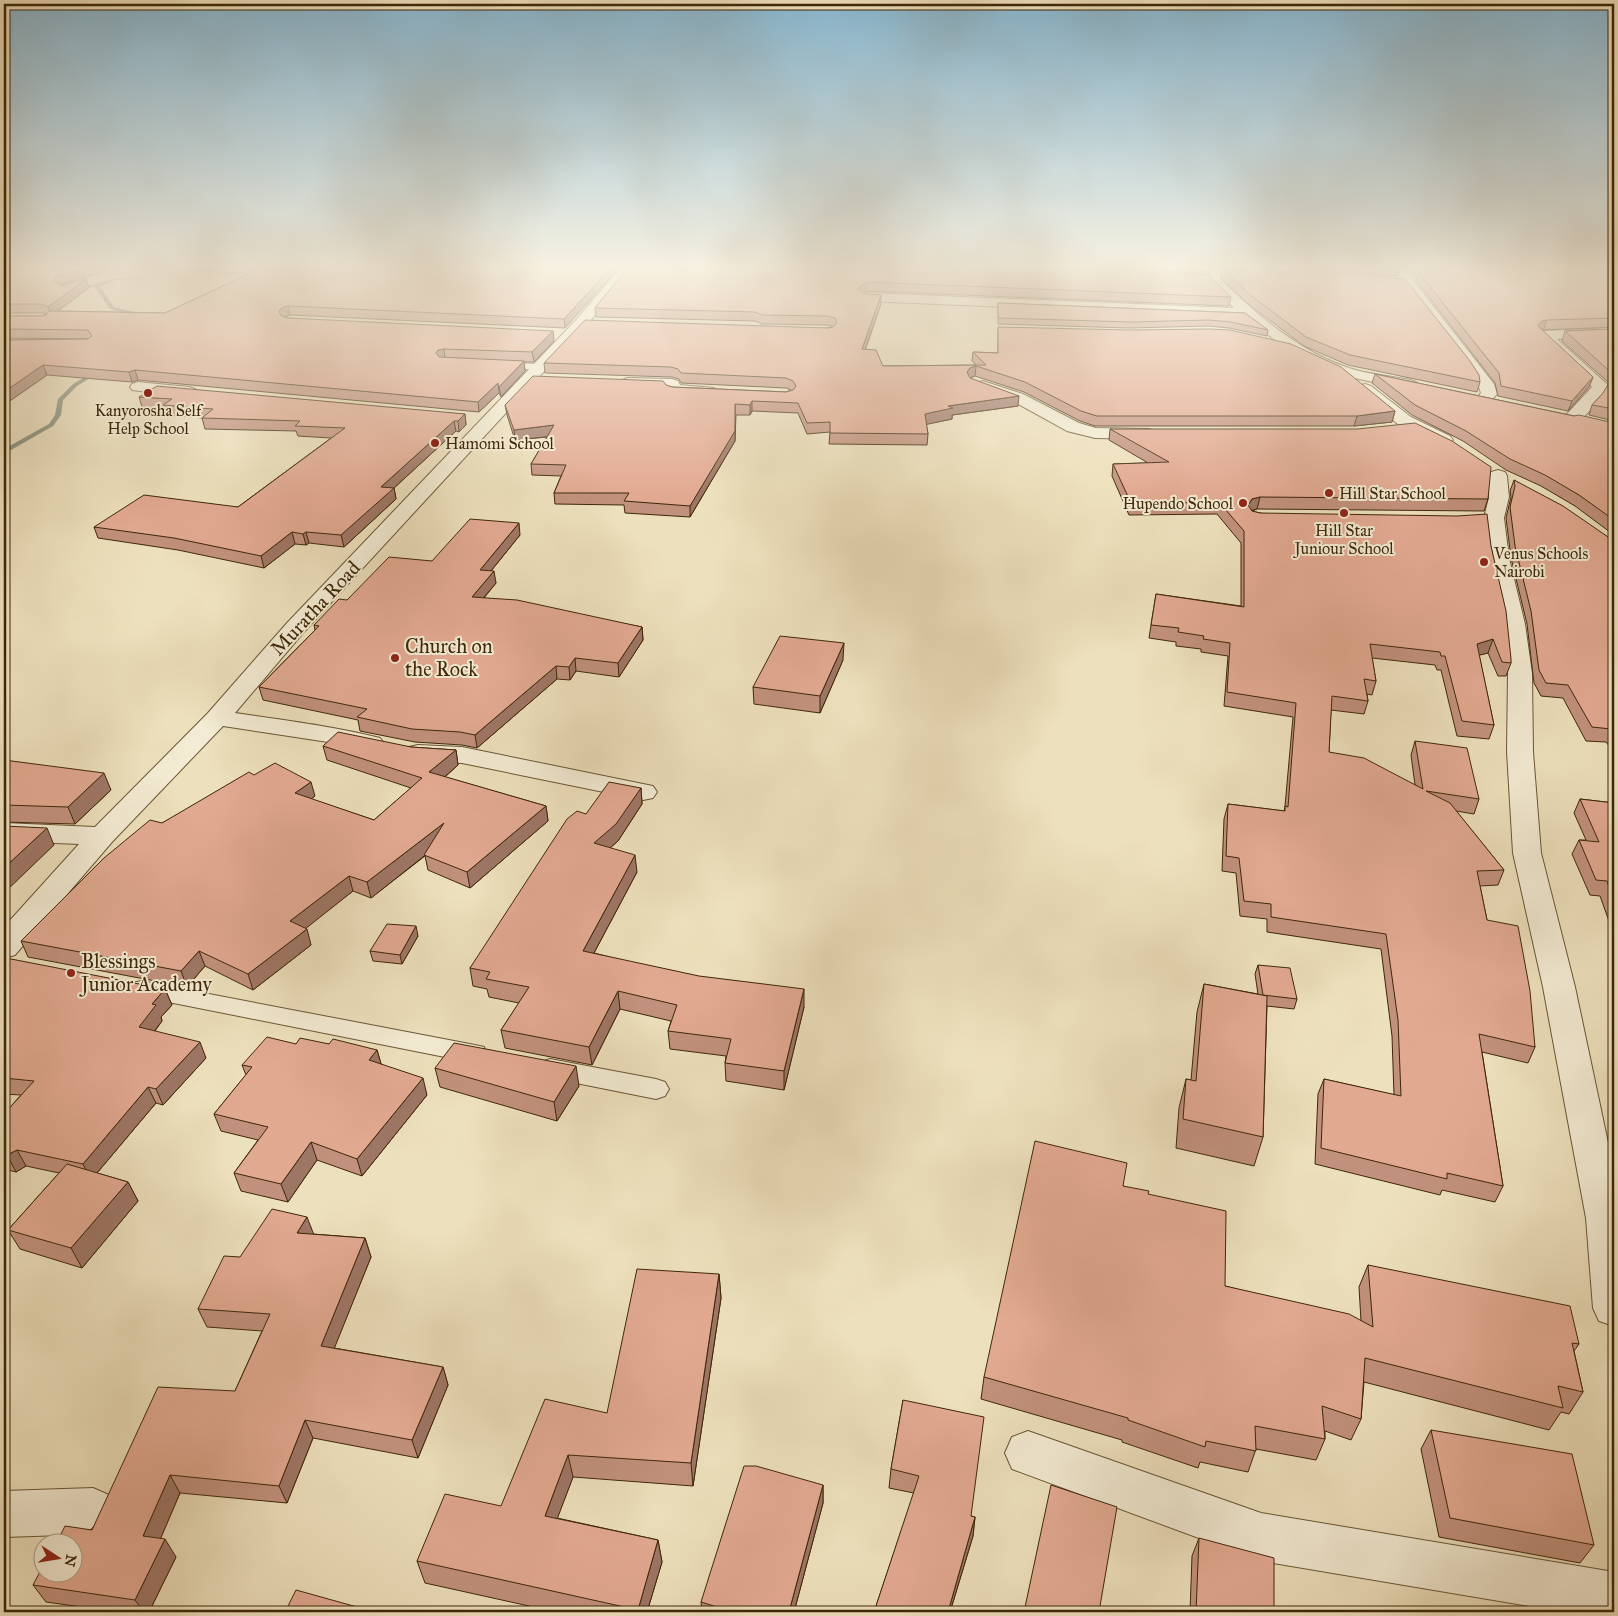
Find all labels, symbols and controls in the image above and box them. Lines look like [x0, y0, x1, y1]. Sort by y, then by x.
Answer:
marker: Kanyorosha Self Help School [142, 387, 154, 399]
place label: Kanyorosha Self Help School [95, 401, 204, 438]
place label: Hamomi School [445, 434, 554, 453]
marker: Hamomi School [429, 437, 441, 449]
place label: Hill Star School [1339, 484, 1447, 503]
marker: Hill Star School [1323, 487, 1335, 499]
place label: Hupendo School [1122, 494, 1234, 513]
marker: Hupendo School [1237, 497, 1249, 509]
marker: Hill Star Juniour School [1338, 507, 1350, 519]
place label: Hill Star Juniour School [1292, 521, 1394, 559]
place label: Venus Schools Nairobi [1493, 544, 1588, 581]
street label: Muratha Road [265, 556, 365, 660]
marker: Venus Schools Nairobi [1478, 556, 1490, 568]
place label: Church on the Rock [405, 634, 493, 681]
marker: Church on the Rock [389, 652, 401, 664]
place label: Blessings Junior Academy [79, 949, 213, 997]
marker: Blessings Junior Academy [65, 967, 77, 979]
north arrow [32, 1534, 82, 1584]
text: N [61, 1553, 80, 1568]

